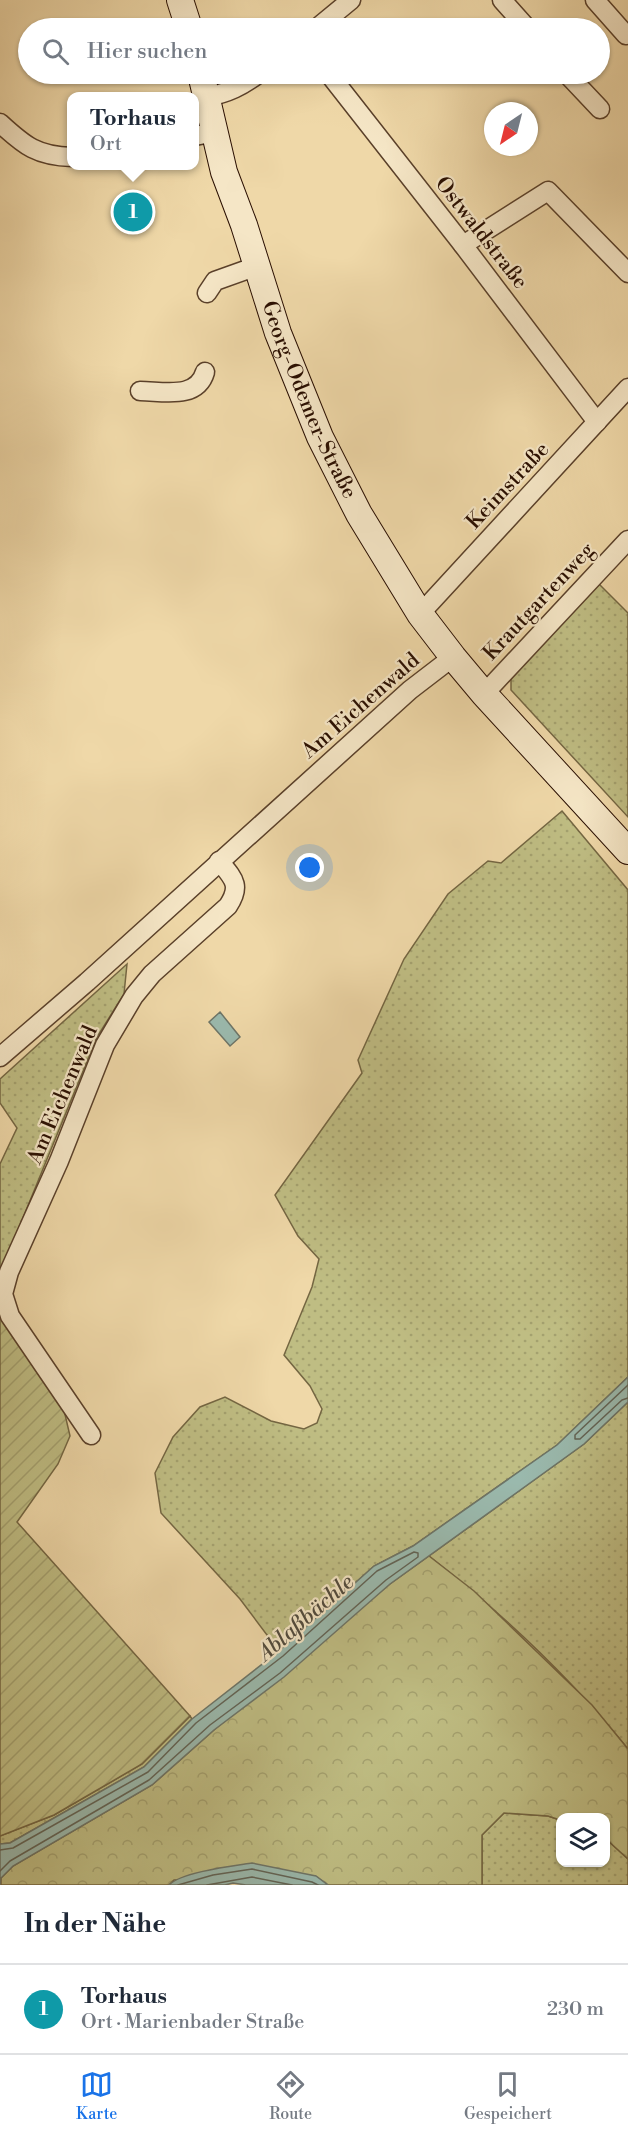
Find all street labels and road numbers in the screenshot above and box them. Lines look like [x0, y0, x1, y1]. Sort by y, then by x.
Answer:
street label: Ostwaldstraße [429, 172, 533, 294]
street label: Georg-Odemer-Straße [256, 298, 362, 503]
street label: Keimstraße [461, 437, 555, 535]
street label: Krautgartenweg [478, 538, 600, 666]
street label: Am Eichenwald [296, 648, 425, 765]
street label: Am Eichenwald [22, 1022, 104, 1169]

